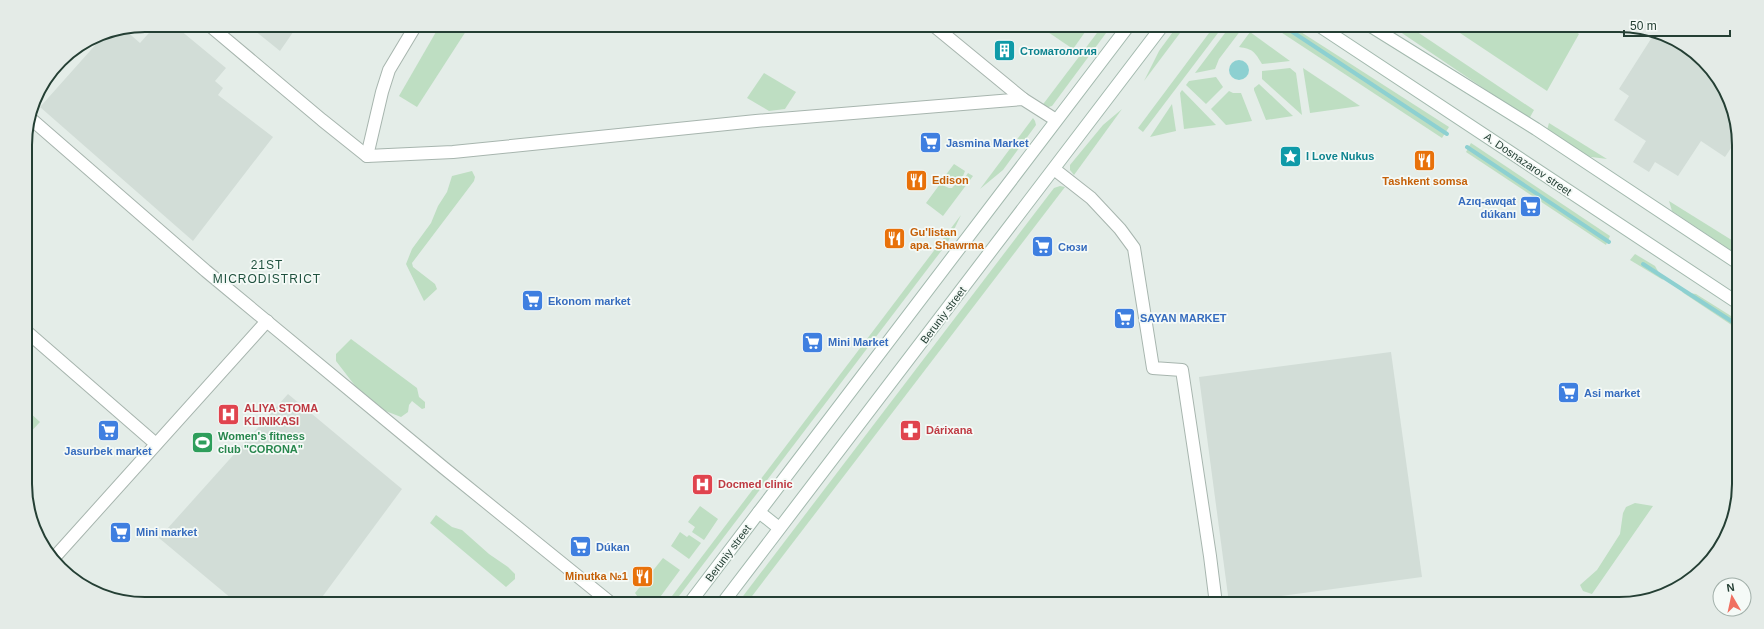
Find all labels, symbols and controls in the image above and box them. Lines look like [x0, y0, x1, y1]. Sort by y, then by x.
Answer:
scale bar [1624, 12, 1730, 38]
text: 50 m [1630, 19, 1657, 33]
building icon: Стоматология [991, 38, 1017, 64]
place label: Стоматология [1020, 45, 1097, 57]
supermarket icon: Jasmina Market [918, 130, 944, 156]
street label: A. Dosnazarov street [1482, 130, 1574, 198]
place label: Jasmina Market [946, 137, 1029, 149]
place icon: I Love Nukus [1278, 143, 1304, 169]
restaurant icon: Tashkent somsa [1412, 148, 1438, 174]
place label: I Love Nukus [1306, 150, 1374, 162]
restaurant icon: Edison [904, 167, 930, 193]
place label: Edison [932, 174, 969, 186]
place label: Tashkent somsa [1382, 175, 1469, 187]
supermarket icon: Azıq-awqat dúkanı [1518, 194, 1544, 220]
place label: Azıq-awqat dúkanı [1458, 195, 1516, 220]
restaurant icon: Gu'listan apa. Shawrma [882, 225, 908, 251]
place label: Gu'listan apa. Shawrma [910, 226, 985, 251]
supermarket icon: Сюзи [1029, 234, 1055, 260]
place label: Сюзи [1058, 241, 1088, 253]
district label: 21ST MICRODISTRICT [213, 258, 321, 286]
street label: Beruniy street [918, 284, 968, 346]
supermarket icon: Ekonom market [519, 288, 545, 314]
place label: Ekonom market [548, 295, 631, 307]
supermarket icon: SAYAN MARKET [1111, 305, 1137, 331]
place label: SAYAN MARKET [1140, 312, 1227, 324]
supermarket icon: Mini Market [799, 329, 825, 355]
place label: Mini Market [828, 336, 889, 348]
supermarket icon: Asi market [1556, 380, 1582, 406]
place label: Asi market [1584, 387, 1641, 399]
hospital icon: ALIYA STOMA KLINIKASI [215, 401, 241, 427]
place label: ALIYA STOMA KLINIKASI [244, 402, 318, 427]
pharmacy icon: Dárixana [897, 417, 923, 443]
supermarket icon: Jasurbek market [95, 418, 121, 444]
place label: Dárixana [926, 424, 973, 436]
sports icon: Women's fitness club "CORONA" [190, 429, 216, 455]
place label: Women's fitness club "CORONA" [218, 430, 305, 455]
place label: Jasurbek market [64, 445, 152, 457]
hospital icon: Docmed clinic [690, 471, 716, 497]
place label: Docmed clinic [718, 478, 793, 490]
supermarket icon: Mini market [107, 519, 133, 545]
street label: Beruniy street [703, 522, 753, 584]
place label: Mini market [136, 526, 197, 538]
supermarket icon: Dúkan [568, 534, 594, 560]
place label: Dúkan [596, 541, 630, 553]
restaurant icon: Minutka №1 [630, 563, 656, 589]
place label: Minutka №1 [565, 570, 628, 582]
north arrow [1712, 577, 1752, 617]
text: N [1726, 581, 1735, 594]

